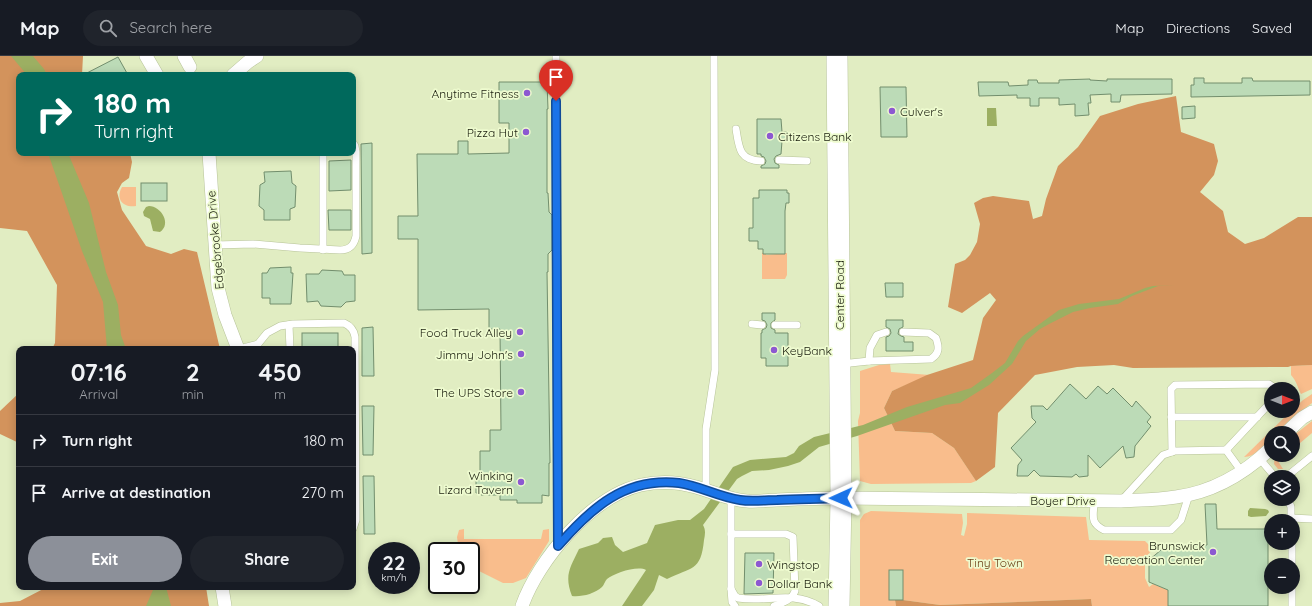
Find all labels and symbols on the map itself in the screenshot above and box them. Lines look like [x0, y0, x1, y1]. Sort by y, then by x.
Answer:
pin [539, 60, 573, 101]
place label: Anytime Fitness [432, 86, 519, 101]
marker: Anytime Fitness [522, 88, 532, 98]
place label: Culver's [900, 104, 943, 119]
marker: Culver's [887, 106, 897, 116]
place label: Pizza Hut [467, 125, 518, 140]
marker: Pizza Hut [521, 127, 531, 137]
place label: Citizens Bank [778, 129, 852, 144]
marker: Citizens Bank [765, 131, 775, 141]
street label: Edgebrooke Drive [203, 190, 227, 290]
street label: Center Road [832, 260, 847, 330]
place label: Food Truck Alley [420, 325, 512, 340]
marker: Food Truck Alley [515, 327, 525, 337]
place label: KeyBank [782, 343, 832, 358]
marker: KeyBank [769, 345, 779, 355]
place label: Jimmy John's [436, 347, 513, 362]
marker: Jimmy John's [516, 349, 526, 359]
north arrow [1264, 382, 1300, 418]
place label: The UPS Store [434, 385, 513, 400]
marker: The UPS Store [516, 387, 526, 397]
place label: Winking Lizard Tavern [438, 468, 513, 497]
marker: Winking Lizard Tavern [516, 477, 526, 487]
position arrow [820, 477, 862, 519]
street label: Boyer Drive [1030, 493, 1096, 508]
place label: Brunswick Recreation Center [1105, 538, 1205, 567]
speed limit sign: 30 [428, 542, 480, 594]
marker: Brunswick Recreation Center [1208, 547, 1218, 557]
park label: Tiny Town [967, 555, 1023, 570]
place label: Wingstop [767, 557, 820, 572]
marker: Wingstop [754, 559, 764, 569]
place label: Dollar Bank [767, 576, 832, 591]
marker: Dollar Bank [754, 578, 764, 588]

